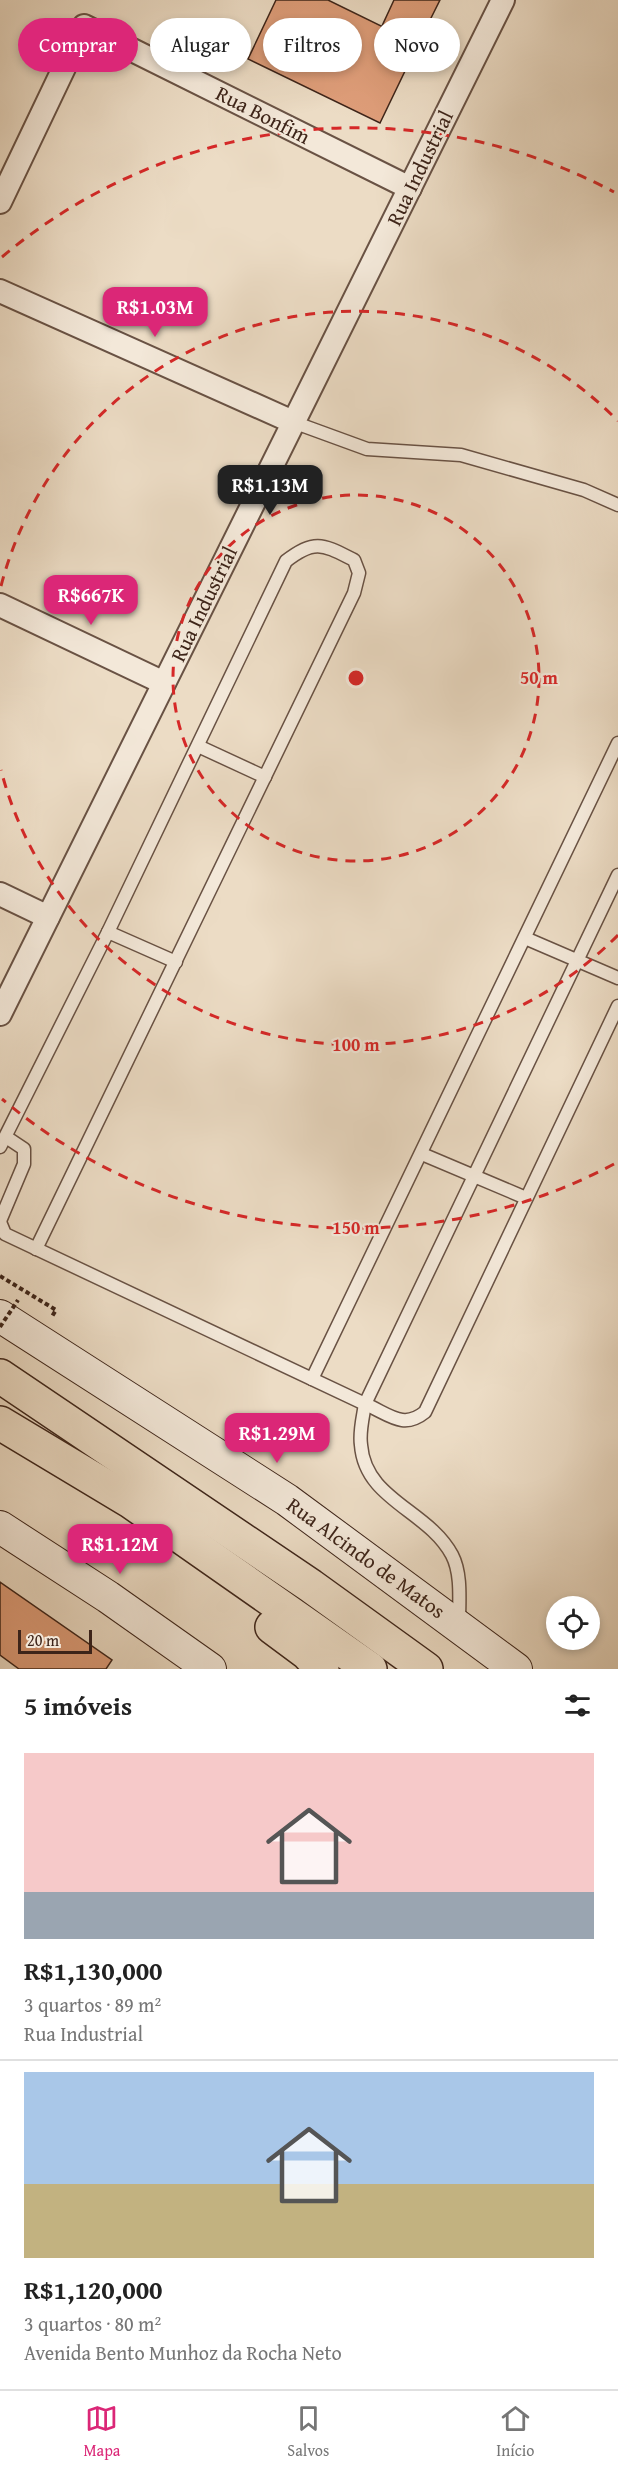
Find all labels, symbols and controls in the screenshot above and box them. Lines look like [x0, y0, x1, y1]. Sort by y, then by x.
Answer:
chip: Comprar [18, 18, 138, 72]
chip: Alugar [150, 18, 251, 72]
chip: Filtros [263, 18, 362, 72]
chip: Novo [374, 18, 460, 72]
street label: Rua Bonfim [211, 78, 316, 152]
street label: Rua Industrial [378, 105, 461, 231]
pin: R$1.03M [100, 287, 210, 338]
text: R$1.03M [117, 292, 193, 321]
pin: R$1.13M [215, 465, 325, 516]
text: R$1.13M [232, 470, 308, 499]
street label: Rua Industrial [162, 541, 245, 667]
pin: R$667K [42, 575, 140, 626]
text: R$667K [58, 580, 124, 609]
text: 50 m [520, 664, 559, 691]
centre of rings [346, 668, 366, 688]
text: 100 m [332, 1031, 380, 1058]
text: 150 m [332, 1214, 380, 1241]
pin: R$1.29M [222, 1413, 332, 1464]
text: R$1.29M [239, 1418, 315, 1447]
street label: Rua Alcindo de Matos [281, 1489, 452, 1626]
pin: R$1.12M [65, 1524, 175, 1575]
text: R$1.12M [82, 1529, 158, 1558]
map controls [546, 1596, 600, 1650]
button: locate [546, 1596, 600, 1650]
scale bar [18, 1627, 92, 1654]
text: 20 m [27, 1628, 59, 1652]
text: 5 imóveis [24, 1686, 132, 1725]
icon: filters [561, 1689, 594, 1722]
icon: home [255, 1792, 363, 1900]
text: R$1,130,000 [24, 1951, 163, 1990]
text: 3 quartos · 89 m² [24, 1990, 161, 2019]
text: Rua Industrial [24, 2019, 143, 2048]
icon: home [255, 2111, 363, 2219]
text: R$1,120,000 [24, 2270, 163, 2309]
text: 3 quartos · 80 m² [24, 2309, 161, 2338]
text: Avenida Bento Munhoz da Rocha Neto [24, 2338, 342, 2367]
tab: Mapa [83, 2402, 120, 2462]
tab: Salvos [287, 2402, 329, 2462]
tab: Início [496, 2402, 534, 2462]

